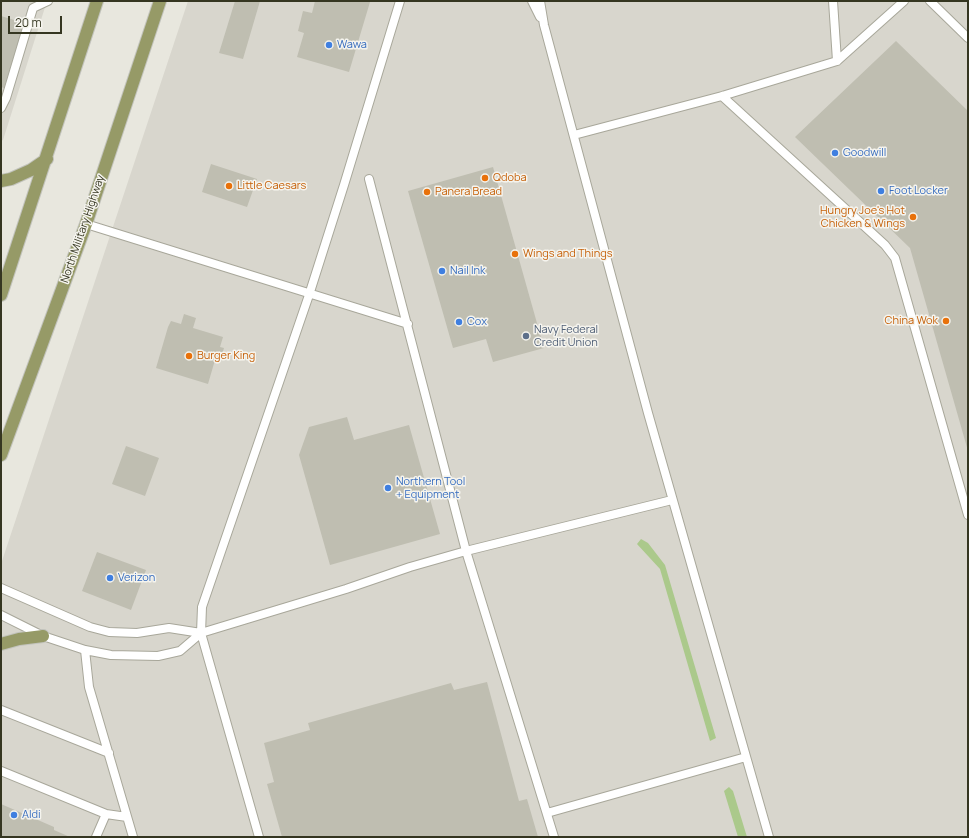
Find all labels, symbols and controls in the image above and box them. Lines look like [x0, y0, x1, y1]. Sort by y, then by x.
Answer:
scale bar [10, 8, 64, 34]
text: 20 m [15, 14, 42, 31]
place label: Wawa [337, 38, 367, 52]
marker: Wawa [324, 40, 334, 50]
place label: Goodwill [843, 146, 886, 160]
marker: Goodwill [830, 148, 840, 158]
place label: Qdoba [493, 171, 527, 185]
street label: North Military Highway [58, 173, 108, 285]
marker: Qdoba [480, 173, 490, 183]
place label: Little Caesars [237, 179, 306, 193]
marker: Little Caesars [224, 181, 234, 191]
place label: Foot Locker [889, 184, 948, 198]
place label: Panera Bread [435, 185, 502, 199]
marker: Foot Locker [876, 186, 886, 196]
marker: Panera Bread [422, 187, 432, 197]
place label: Hungry Joe's Hot Chicken & Wings [820, 204, 905, 230]
marker: Hungry Joe's Hot Chicken & Wings [908, 212, 918, 222]
place label: Wings and Things [523, 247, 612, 261]
marker: Wings and Things [510, 249, 520, 259]
place label: Nail Ink [450, 264, 486, 278]
marker: Nail Ink [437, 266, 447, 276]
place label: China Wok [885, 314, 938, 328]
place label: Cox [467, 315, 487, 329]
marker: China Wok [941, 316, 951, 326]
marker: Cox [454, 317, 464, 327]
place label: Navy Federal Credit Union [534, 323, 598, 349]
marker: Navy Federal Credit Union [521, 331, 531, 341]
place label: Burger King [197, 349, 255, 363]
marker: Burger King [184, 351, 194, 361]
place label: Northern Tool + Equipment [396, 475, 465, 501]
marker: Northern Tool + Equipment [383, 483, 393, 493]
place label: Verizon [118, 571, 155, 585]
marker: Verizon [105, 573, 115, 583]
place label: Aldi [22, 808, 41, 822]
marker: Aldi [9, 810, 19, 820]

